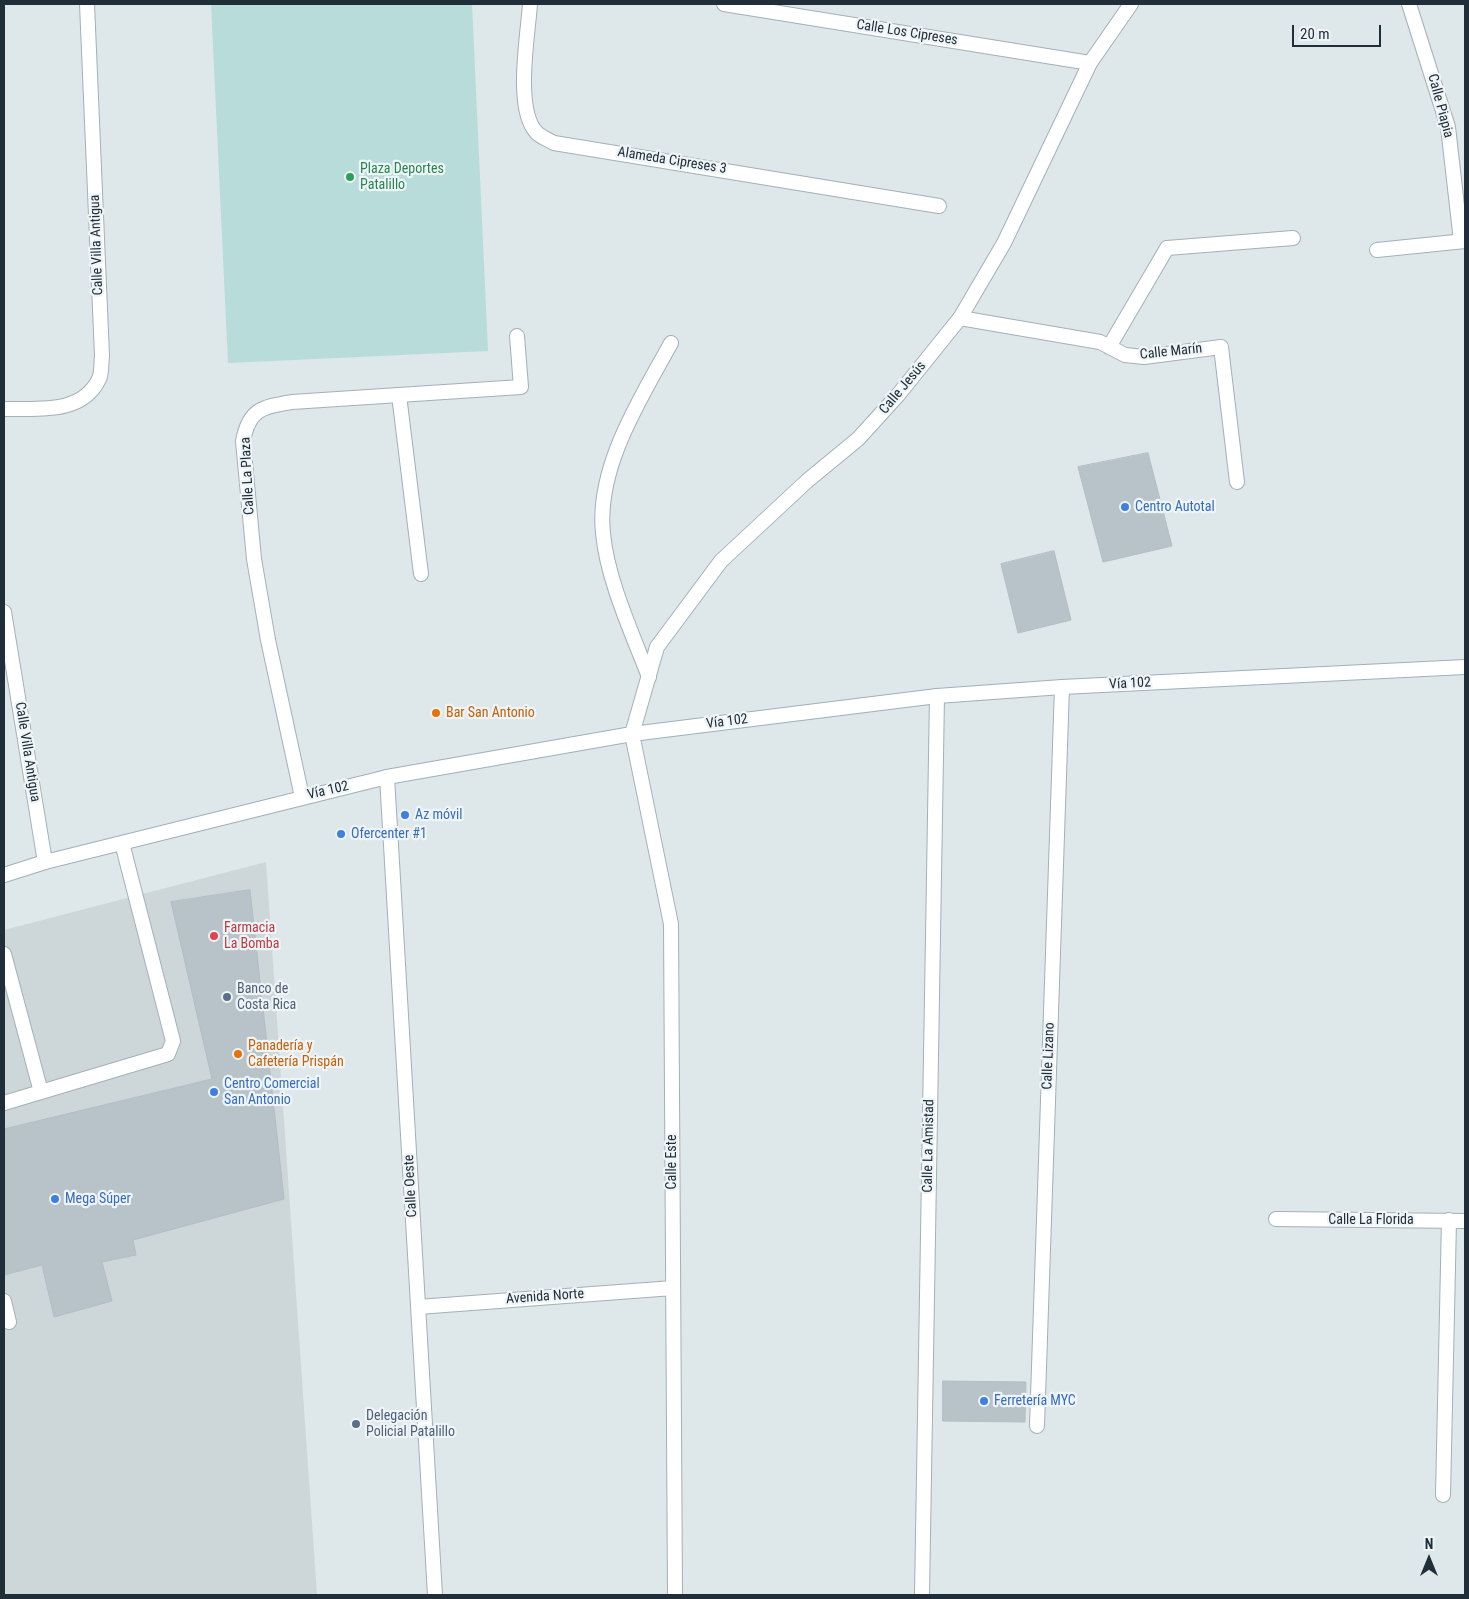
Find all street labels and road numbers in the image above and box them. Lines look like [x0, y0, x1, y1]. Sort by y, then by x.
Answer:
street label: Calle Los Cipreses [855, 17, 959, 49]
street label: Calle Piapia [1423, 72, 1457, 140]
street label: Alameda Cipreses 3 [616, 144, 728, 178]
street label: Calle Villa Antigua [87, 194, 107, 296]
street label: Calle Marín [1139, 340, 1203, 364]
street label: Calle Jesús [876, 358, 930, 418]
street label: Calle La Plaza [238, 437, 258, 515]
street label: Vía 102 [1109, 675, 1151, 693]
street label: Calle Villa Antigua [11, 701, 43, 803]
street label: Vía 102 [705, 711, 749, 733]
street label: Vía 102 [306, 778, 350, 804]
street label: Calle Lizano [1039, 1022, 1059, 1090]
street label: Calle La Amistad [920, 1099, 938, 1193]
street label: Calle Este [664, 1135, 680, 1189]
street label: Calle Oeste [401, 1154, 421, 1218]
street label: Calle La Florida [1328, 1212, 1414, 1228]
street label: Avenida Norte [505, 1286, 585, 1308]

